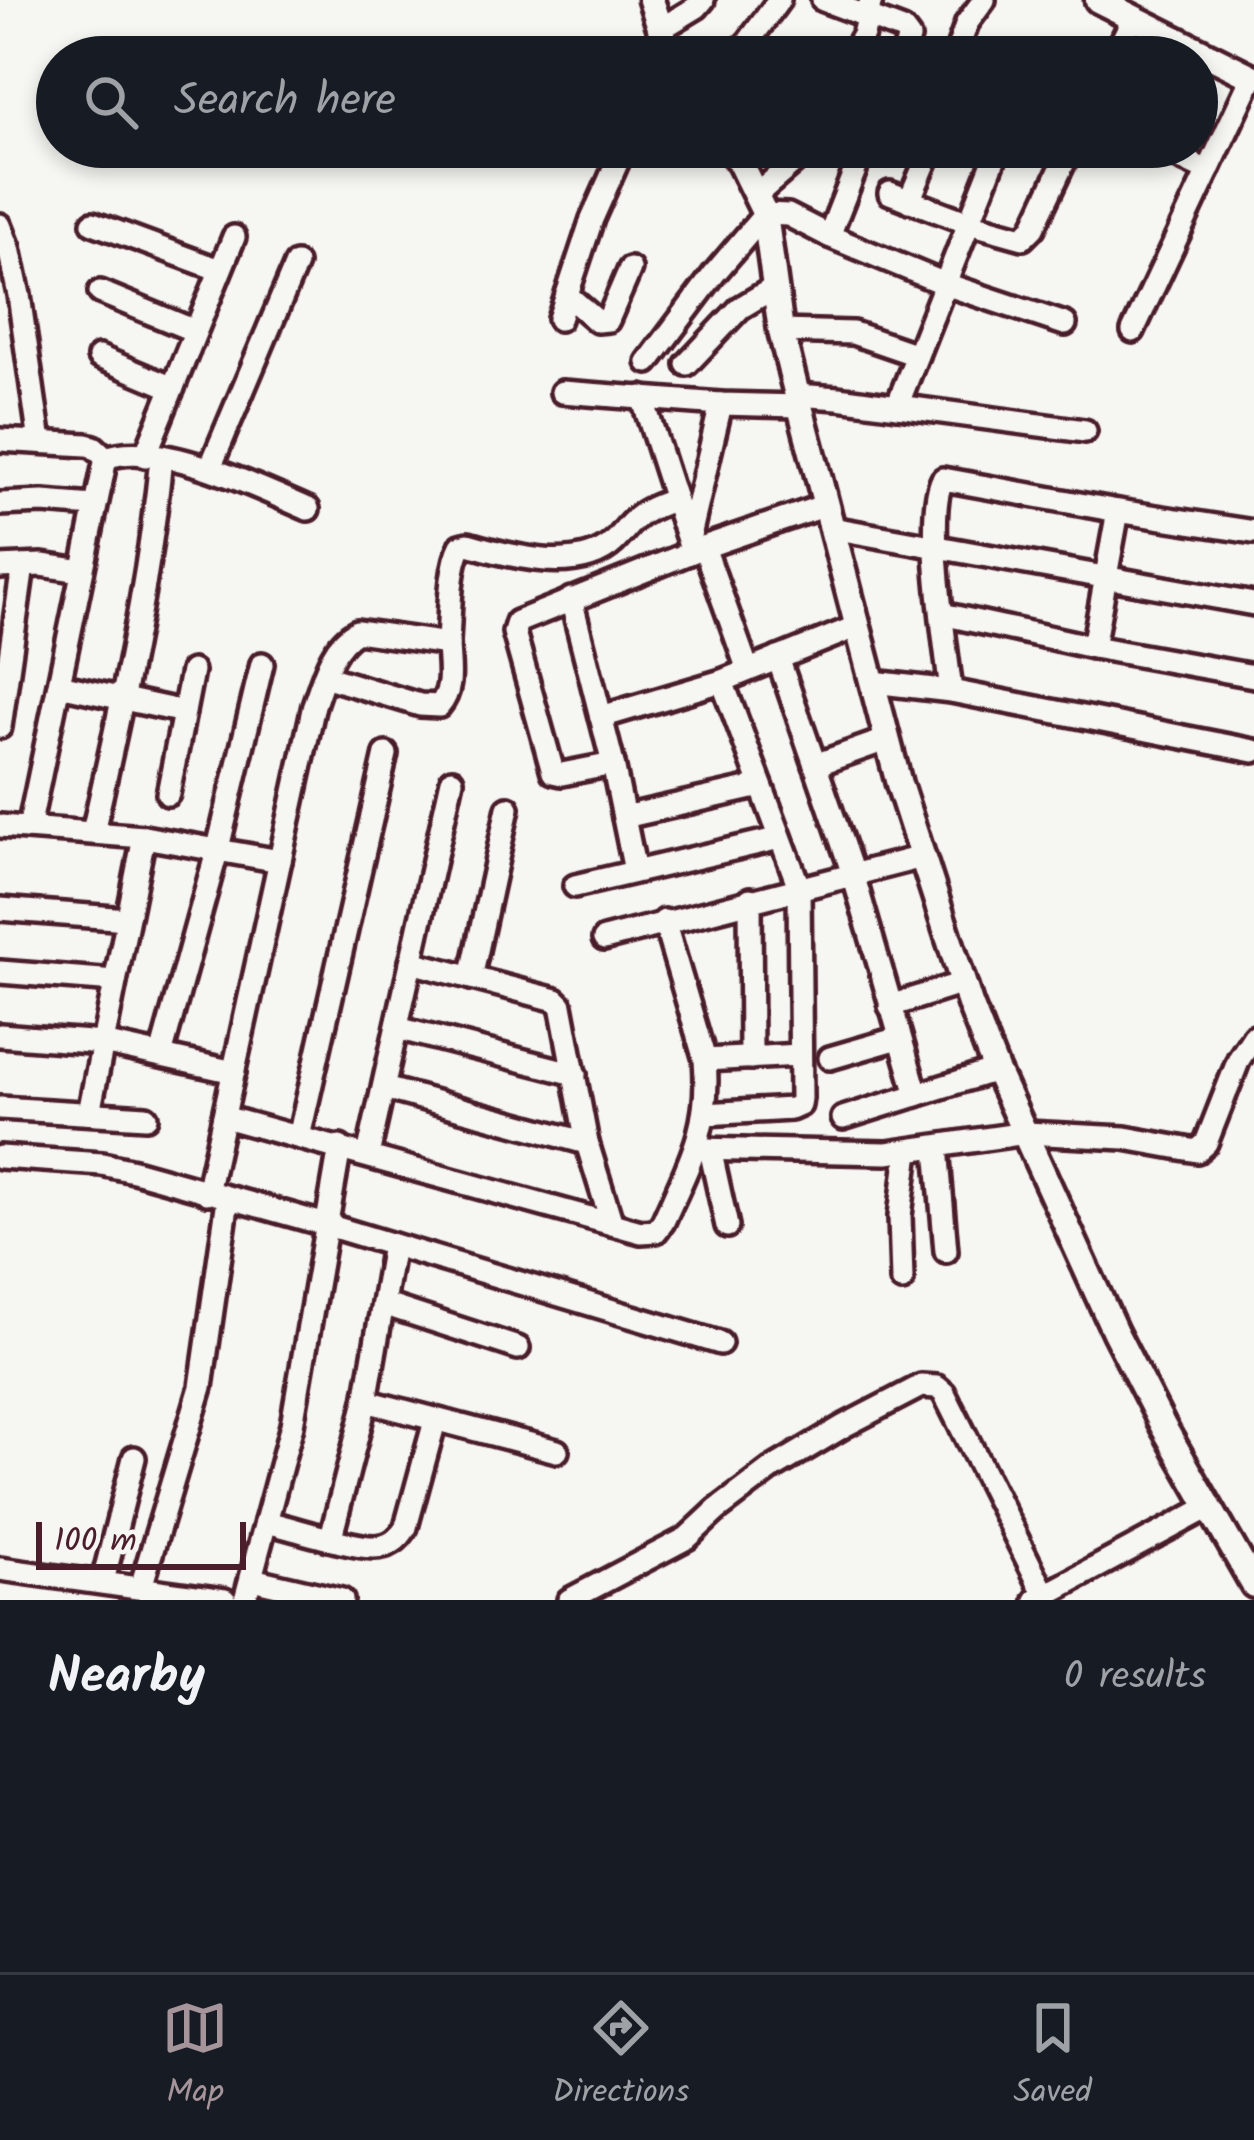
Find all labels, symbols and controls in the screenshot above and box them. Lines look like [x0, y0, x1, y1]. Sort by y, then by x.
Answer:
search box [36, 36, 1218, 168]
text: Search here [174, 66, 396, 138]
icon: search [78, 69, 144, 135]
scale bar [36, 1516, 246, 1569]
text: 100 m [54, 1516, 137, 1569]
text: Nearby [48, 1638, 205, 1719]
text: 0 results [1064, 1647, 1206, 1709]
tab: Map [162, 1995, 228, 2120]
tab: Directions [552, 1995, 689, 2120]
tab: Saved [1014, 1995, 1092, 2120]

